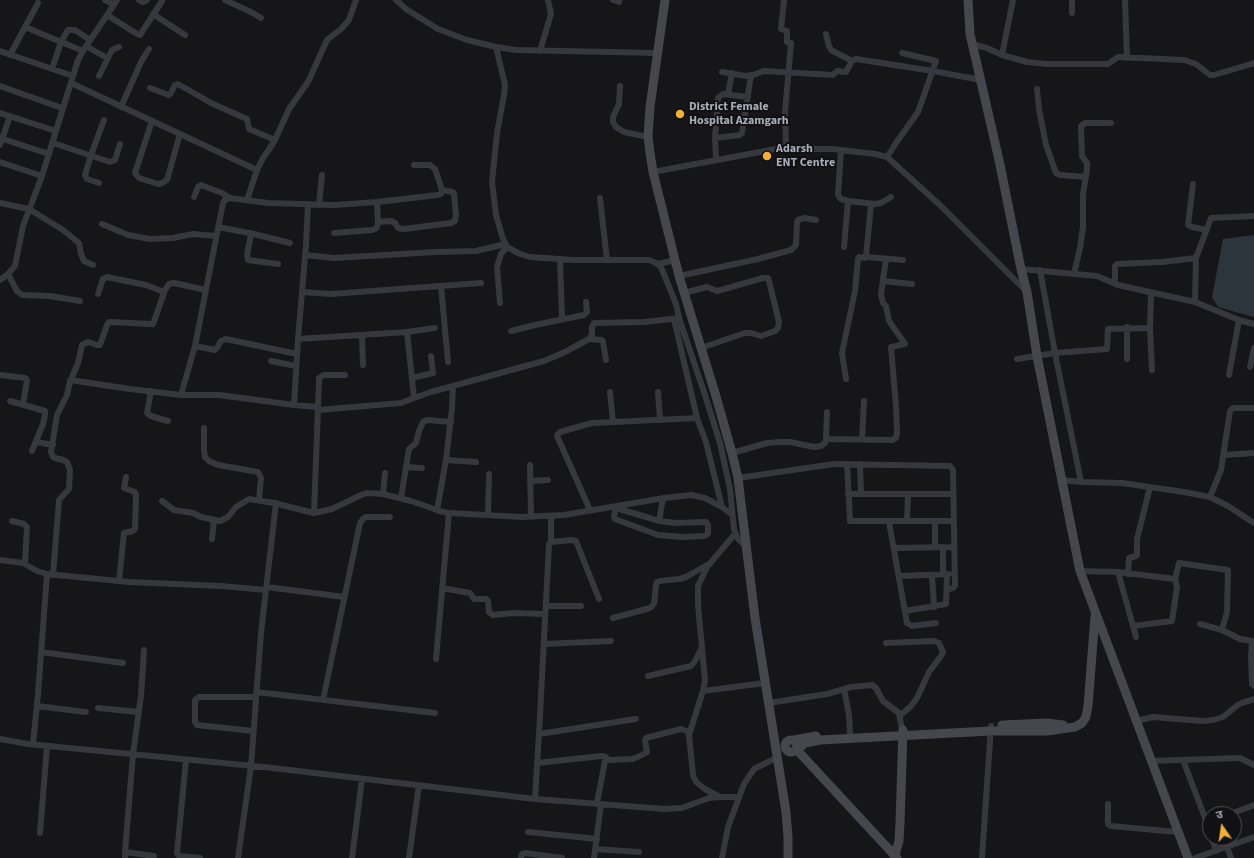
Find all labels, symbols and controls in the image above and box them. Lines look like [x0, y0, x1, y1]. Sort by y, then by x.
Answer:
place label: District Female Hospital Azamgarh [689, 100, 789, 128]
marker: District Female Hospital Azamgarh [674, 108, 686, 120]
place label: Adarsh ENT Centre [776, 142, 835, 170]
marker: Adarsh ENT Centre [761, 150, 773, 162]
north arrow [1202, 806, 1242, 846]
text: उ [1215, 807, 1224, 823]

